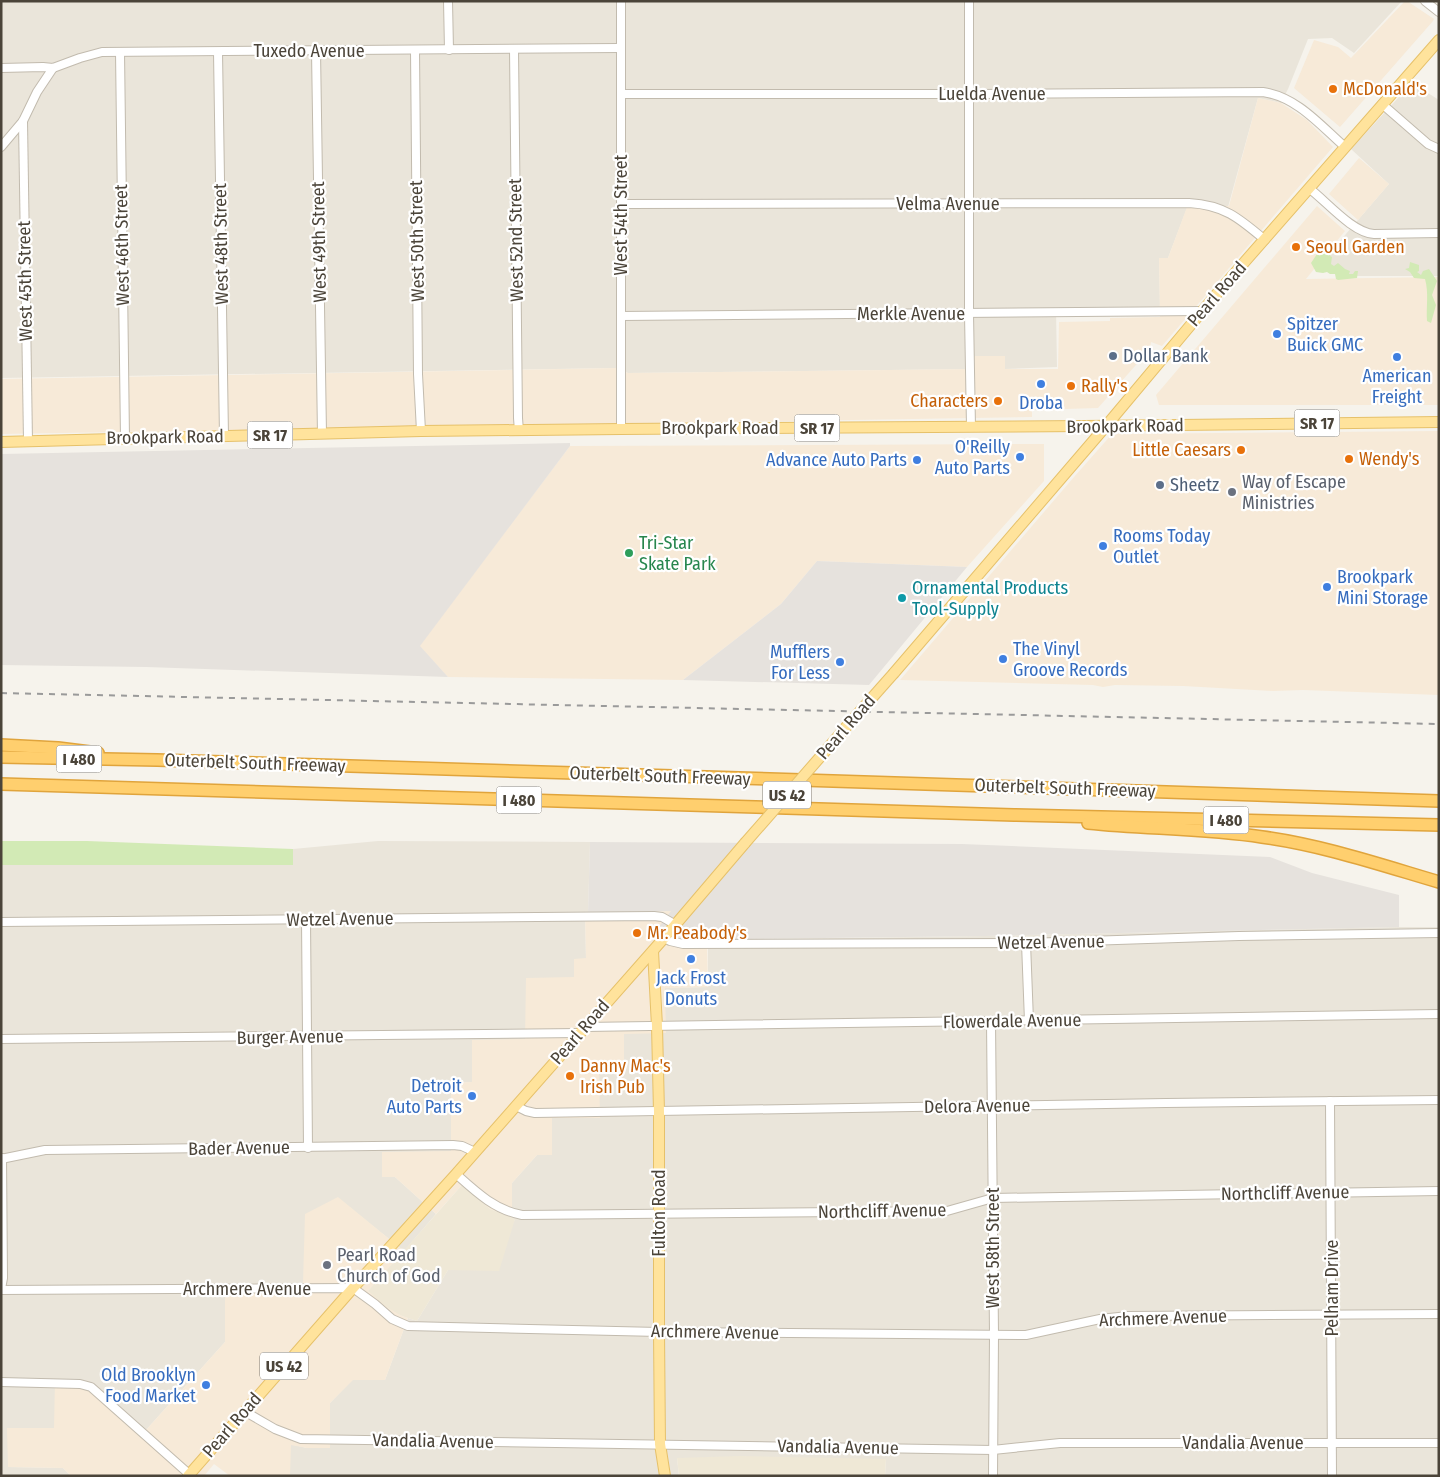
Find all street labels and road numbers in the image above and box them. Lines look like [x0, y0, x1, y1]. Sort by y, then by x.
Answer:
street label: Tuxedo Avenue [253, 40, 365, 62]
street label: Luelda Avenue [938, 83, 1046, 105]
street label: West 54th Street [610, 154, 632, 275]
street label: West 52nd Street [504, 178, 528, 302]
street label: West 50th Street [405, 180, 429, 302]
street label: West 49th Street [307, 181, 331, 303]
street label: West 48th Street [209, 183, 233, 305]
street label: West 46th Street [110, 184, 134, 306]
street label: Velma Avenue [896, 193, 1000, 215]
street label: West 45th Street [13, 220, 37, 341]
street label: Pearl Road [1183, 257, 1251, 331]
street label: Merkle Avenue [857, 303, 965, 325]
road number: SR 17 [1294, 409, 1340, 436]
road number: SR 17 [794, 414, 840, 442]
street label: Brookpark Road [1066, 414, 1184, 438]
street label: Brookpark Road [661, 417, 779, 439]
road number: SR 17 [248, 422, 292, 448]
street label: Brookpark Road [106, 425, 224, 449]
street label: Pearl Road [812, 690, 880, 764]
road number: I 480 [56, 746, 102, 772]
street label: Outerbelt South Freeway [164, 749, 346, 777]
street label: Outerbelt South Freeway [569, 762, 751, 790]
street label: Outerbelt South Freeway [974, 774, 1156, 802]
road number: US 42 [763, 782, 811, 808]
road number: I 480 [496, 786, 542, 814]
road number: I 480 [1204, 806, 1248, 834]
street label: Wetzel Avenue [286, 907, 394, 931]
street label: Wetzel Avenue [997, 930, 1105, 954]
street label: Pearl Road [546, 995, 614, 1069]
street label: Flowerdale Avenue [943, 1009, 1082, 1033]
street label: Burger Avenue [236, 1025, 344, 1049]
street label: Delora Avenue [924, 1094, 1030, 1118]
street label: Bader Avenue [188, 1136, 290, 1160]
street label: Fulton Road [648, 1169, 670, 1257]
street label: Northcliff Avenue [1221, 1181, 1349, 1205]
street label: West 58th Street [982, 1187, 1004, 1309]
street label: Northcliff Avenue [818, 1199, 946, 1223]
street label: Pelham Drive [1321, 1239, 1343, 1337]
street label: Archmere Avenue [183, 1278, 311, 1300]
street label: Archmere Avenue [1099, 1305, 1228, 1331]
street label: Archmere Avenue [651, 1320, 779, 1344]
road number: US 42 [260, 1352, 308, 1380]
street label: Pearl Road [198, 1388, 266, 1462]
street label: Vandalia Avenue [372, 1429, 494, 1453]
street label: Vandalia Avenue [1182, 1432, 1304, 1454]
street label: Vandalia Avenue [777, 1435, 899, 1459]

